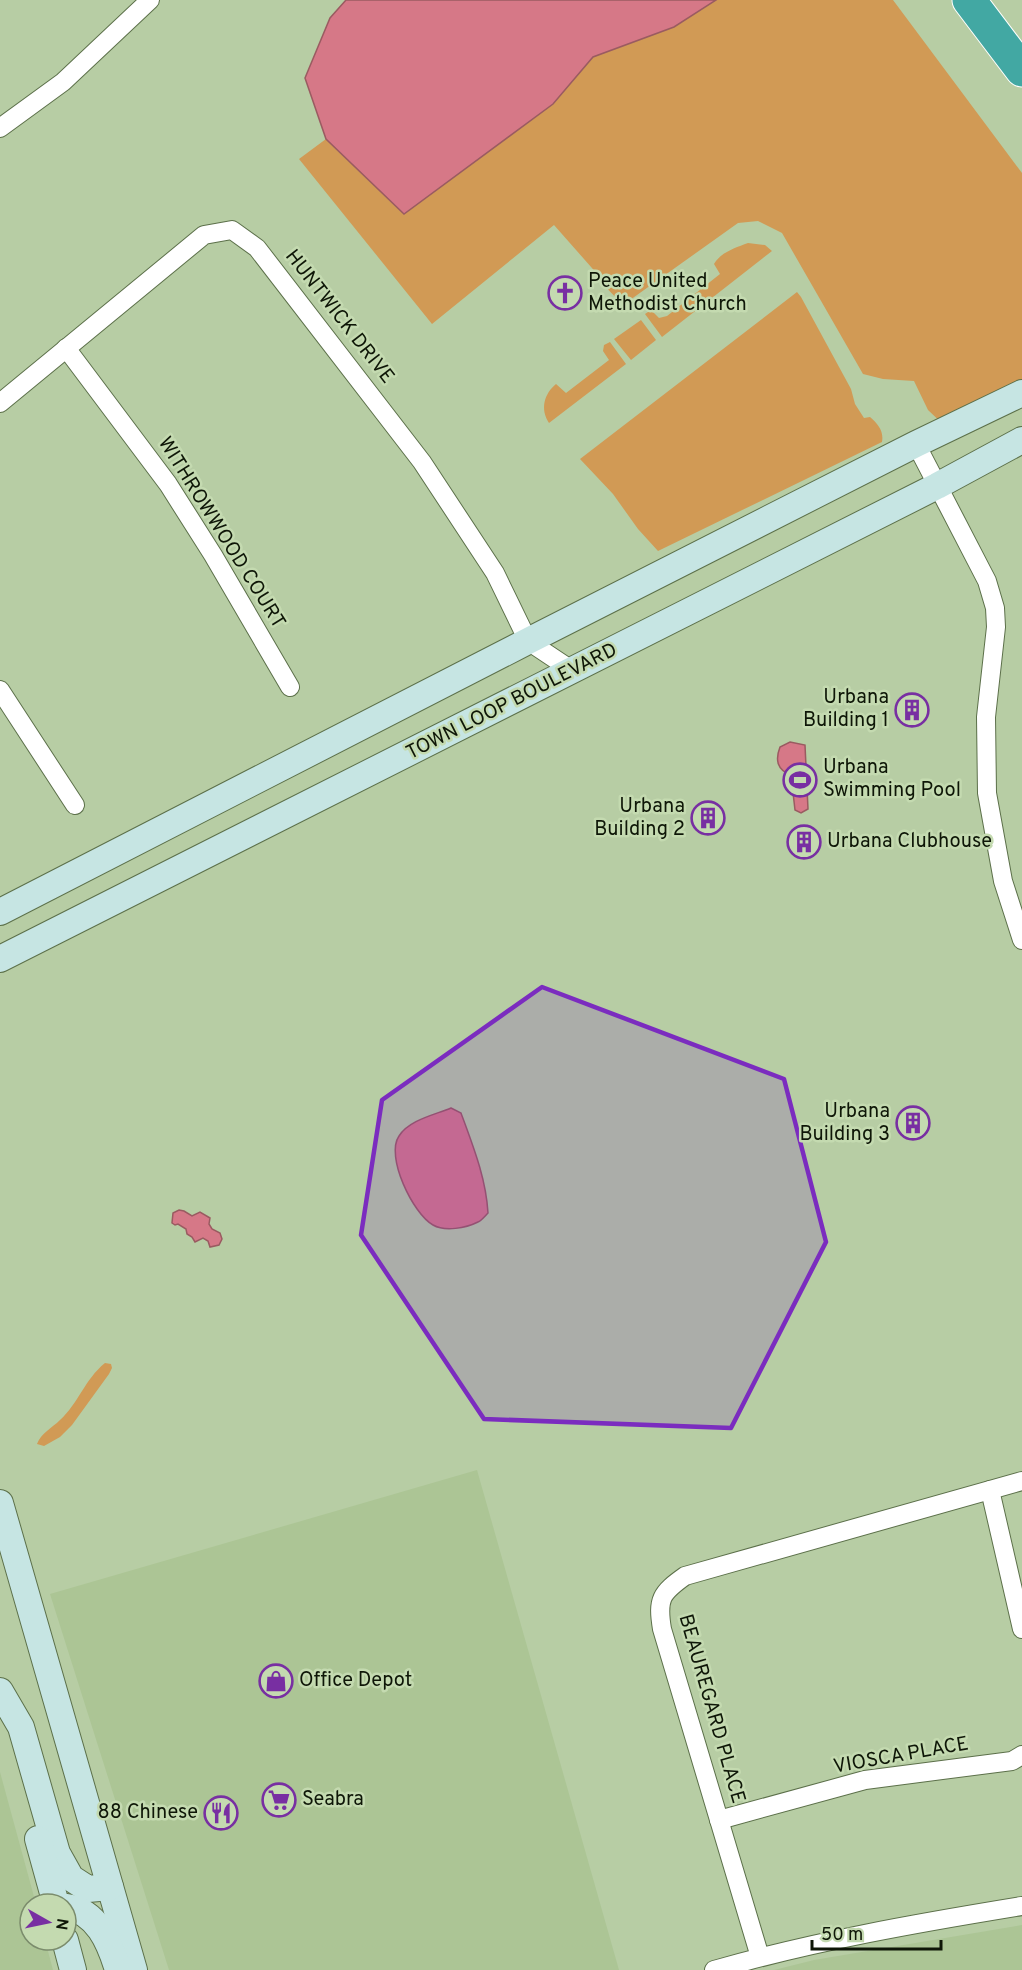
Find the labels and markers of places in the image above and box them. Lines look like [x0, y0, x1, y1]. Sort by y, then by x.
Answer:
place label: Peace United Methodist Church [588, 269, 747, 318]
church icon: Peace United Methodist Church [547, 275, 583, 311]
place label: Urbana Building 1 [803, 685, 889, 734]
building icon: Urbana Building 1 [894, 692, 930, 728]
place label: Urbana Swimming Pool [823, 755, 961, 804]
sports icon: Urbana Swimming Pool [782, 762, 818, 798]
place label: Urbana Building 2 [594, 794, 685, 843]
building icon: Urbana Building 2 [690, 800, 726, 836]
building icon: Urbana Clubhouse [786, 824, 822, 860]
place label: Urbana Clubhouse [827, 829, 992, 855]
place label: Urbana Building 3 [799, 1099, 890, 1148]
building icon: Urbana Building 3 [895, 1105, 931, 1141]
shop icon: Office Depot [258, 1663, 294, 1699]
place label: Office Depot [299, 1668, 412, 1694]
supermarket icon: Seabra [261, 1782, 297, 1818]
place label: Seabra [302, 1787, 364, 1813]
restaurant icon: 88 Chinese [203, 1795, 239, 1831]
place label: 88 Chinese [98, 1800, 198, 1826]

